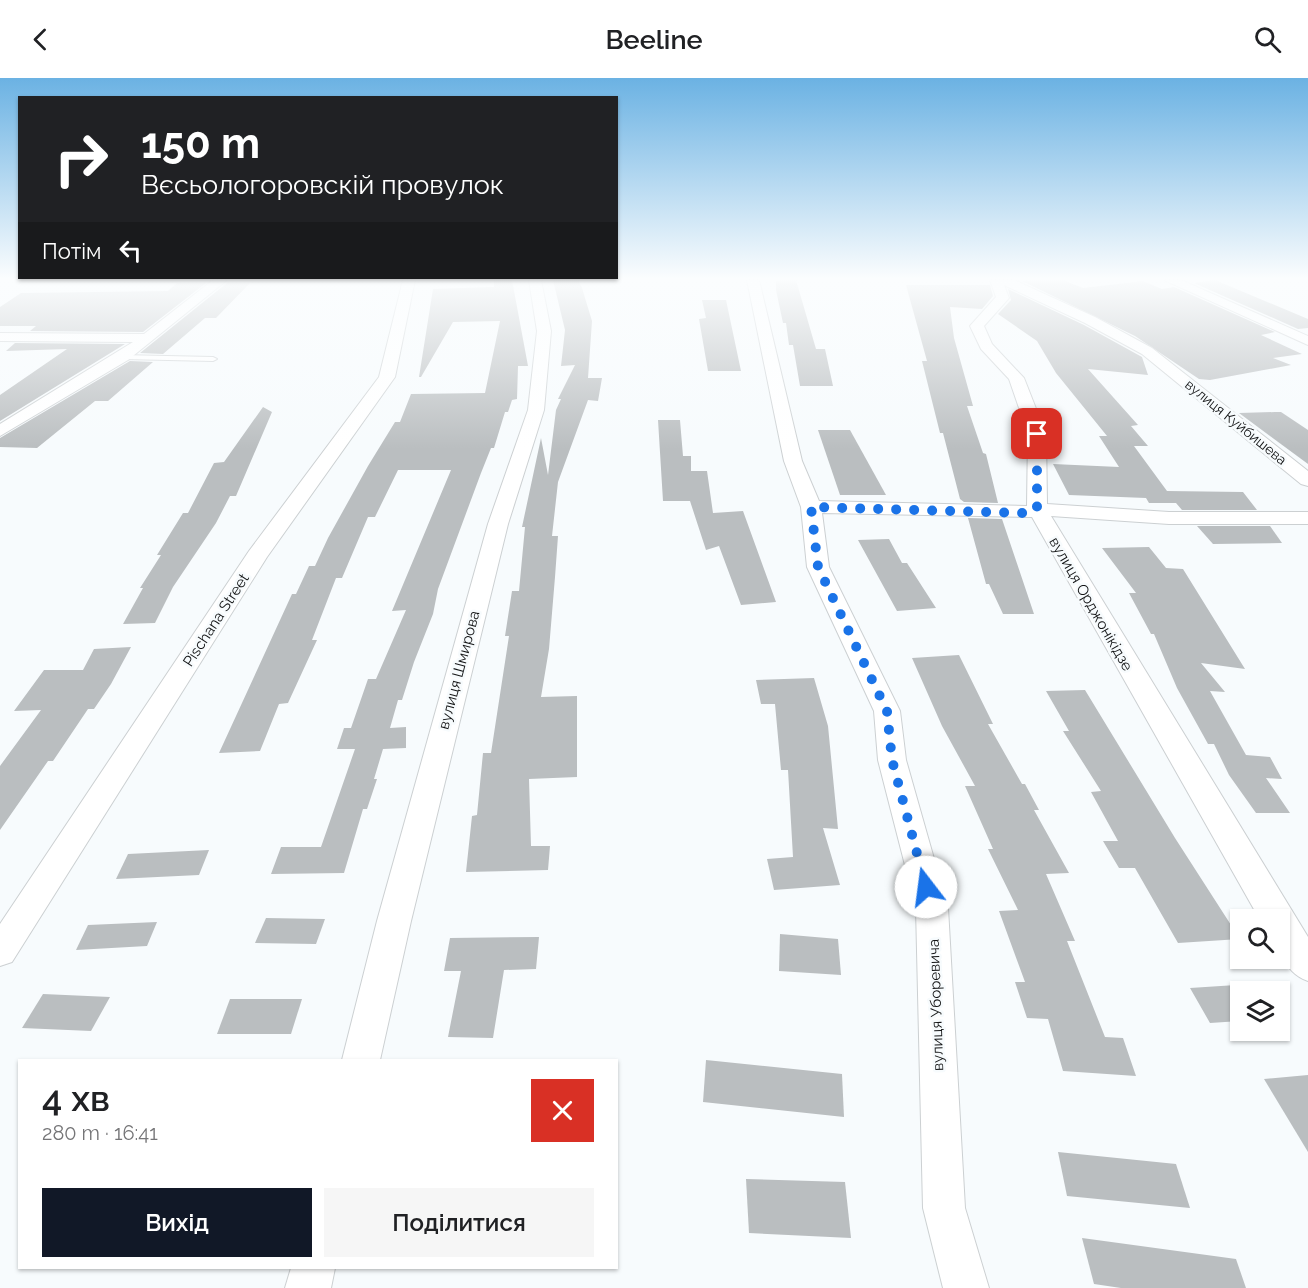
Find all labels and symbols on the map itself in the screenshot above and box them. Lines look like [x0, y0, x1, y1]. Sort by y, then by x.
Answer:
street label: вулиця Куйбишева [1182, 376, 1290, 468]
pin [1011, 408, 1062, 459]
street label: вулиця Орджонікідзе [1045, 534, 1137, 674]
street label: Pischana Street [179, 570, 253, 670]
street label: вулиця Шмирова [435, 609, 483, 731]
position arrow [894, 855, 958, 919]
street label: вулиця Уборевича [925, 939, 947, 1071]

